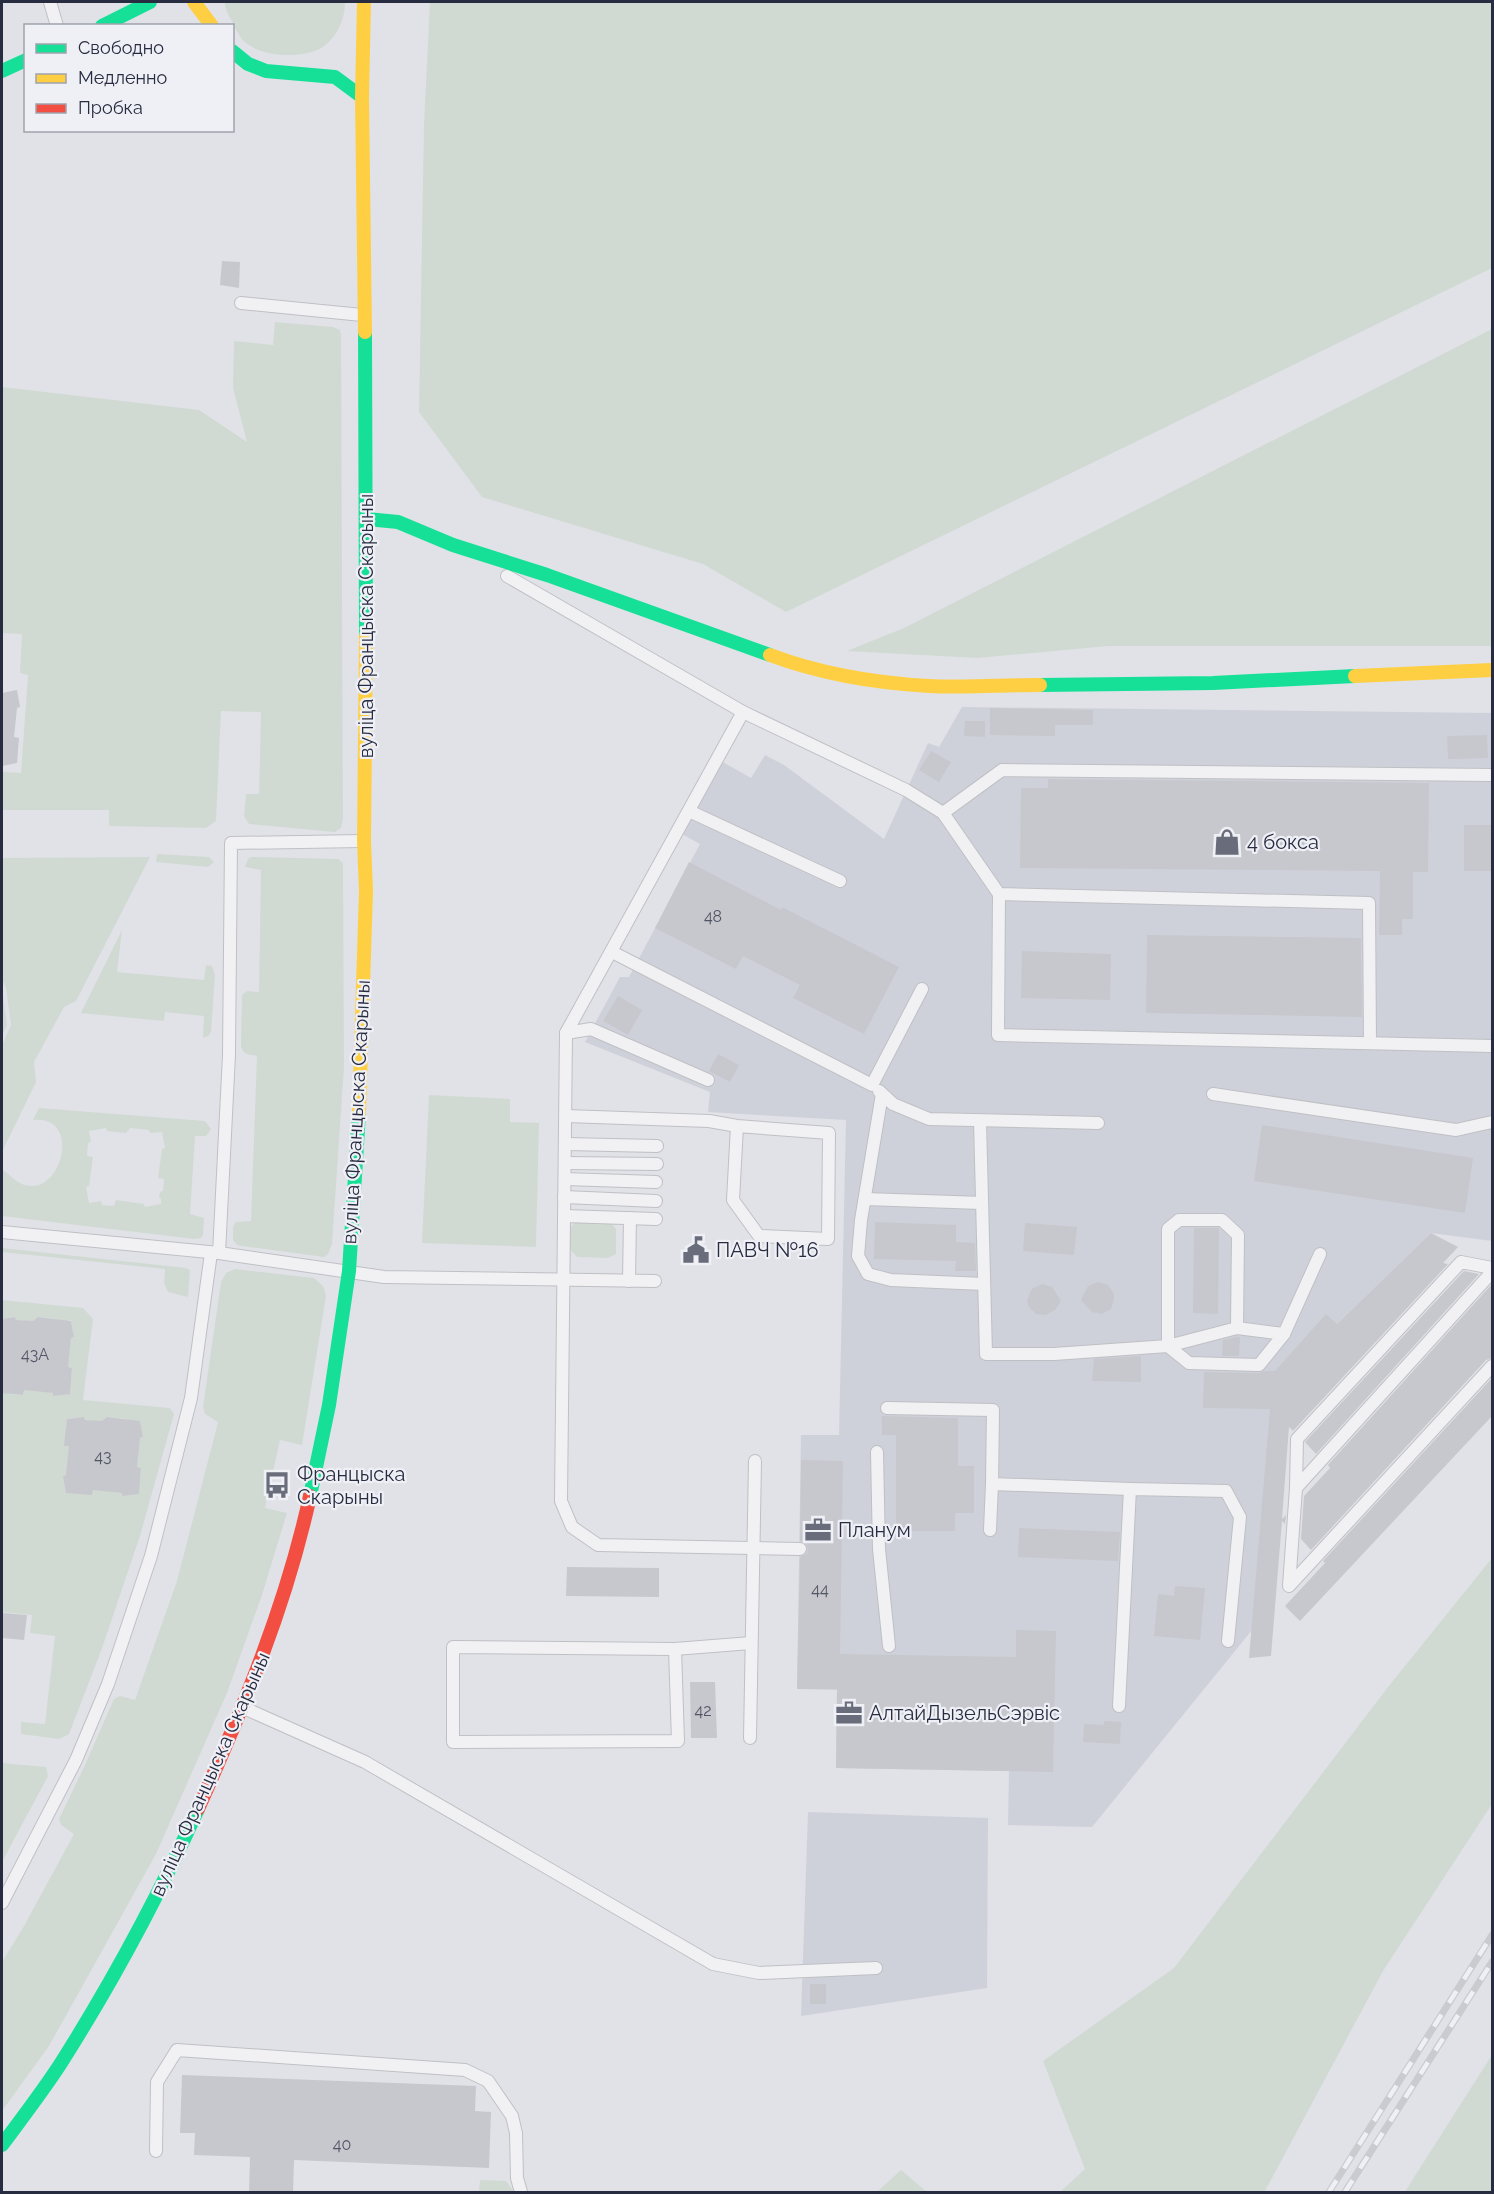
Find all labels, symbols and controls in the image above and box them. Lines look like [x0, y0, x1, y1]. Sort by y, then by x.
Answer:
legend [24, 24, 234, 132]
text: Свободно [78, 37, 164, 58]
text: Медленно [78, 67, 167, 88]
text: Пробка [78, 97, 143, 118]
street label: вуліца Францыска Скарыны [354, 494, 378, 758]
shop icon: 4 бокса [1212, 827, 1242, 857]
place label: 4 бокса [1247, 830, 1319, 854]
house number: 48 [704, 907, 722, 926]
street label: вуліца Францыска Скарыны [337, 979, 375, 1245]
public building icon: ПАВЧ №16 [681, 1235, 711, 1265]
place label: ПАВЧ №16 [716, 1238, 819, 1262]
house number: 43А [21, 1345, 49, 1364]
house number: 43 [94, 1447, 112, 1466]
place label: Францыска Скарыны [297, 1462, 405, 1509]
bus stop icon: Францыска Скарыны [262, 1470, 292, 1500]
office icon: Планум [803, 1515, 833, 1545]
place label: Планум [838, 1518, 911, 1542]
house number: 44 [811, 1580, 829, 1599]
street label: вуліца Францыска Скарыны [145, 1648, 275, 1900]
office icon: АлтайДызельСэрвіс [834, 1698, 864, 1728]
house number: 42 [694, 1701, 712, 1720]
place label: АлтайДызельСэрвіс [869, 1701, 1060, 1725]
house number: 40 [333, 2135, 351, 2154]

